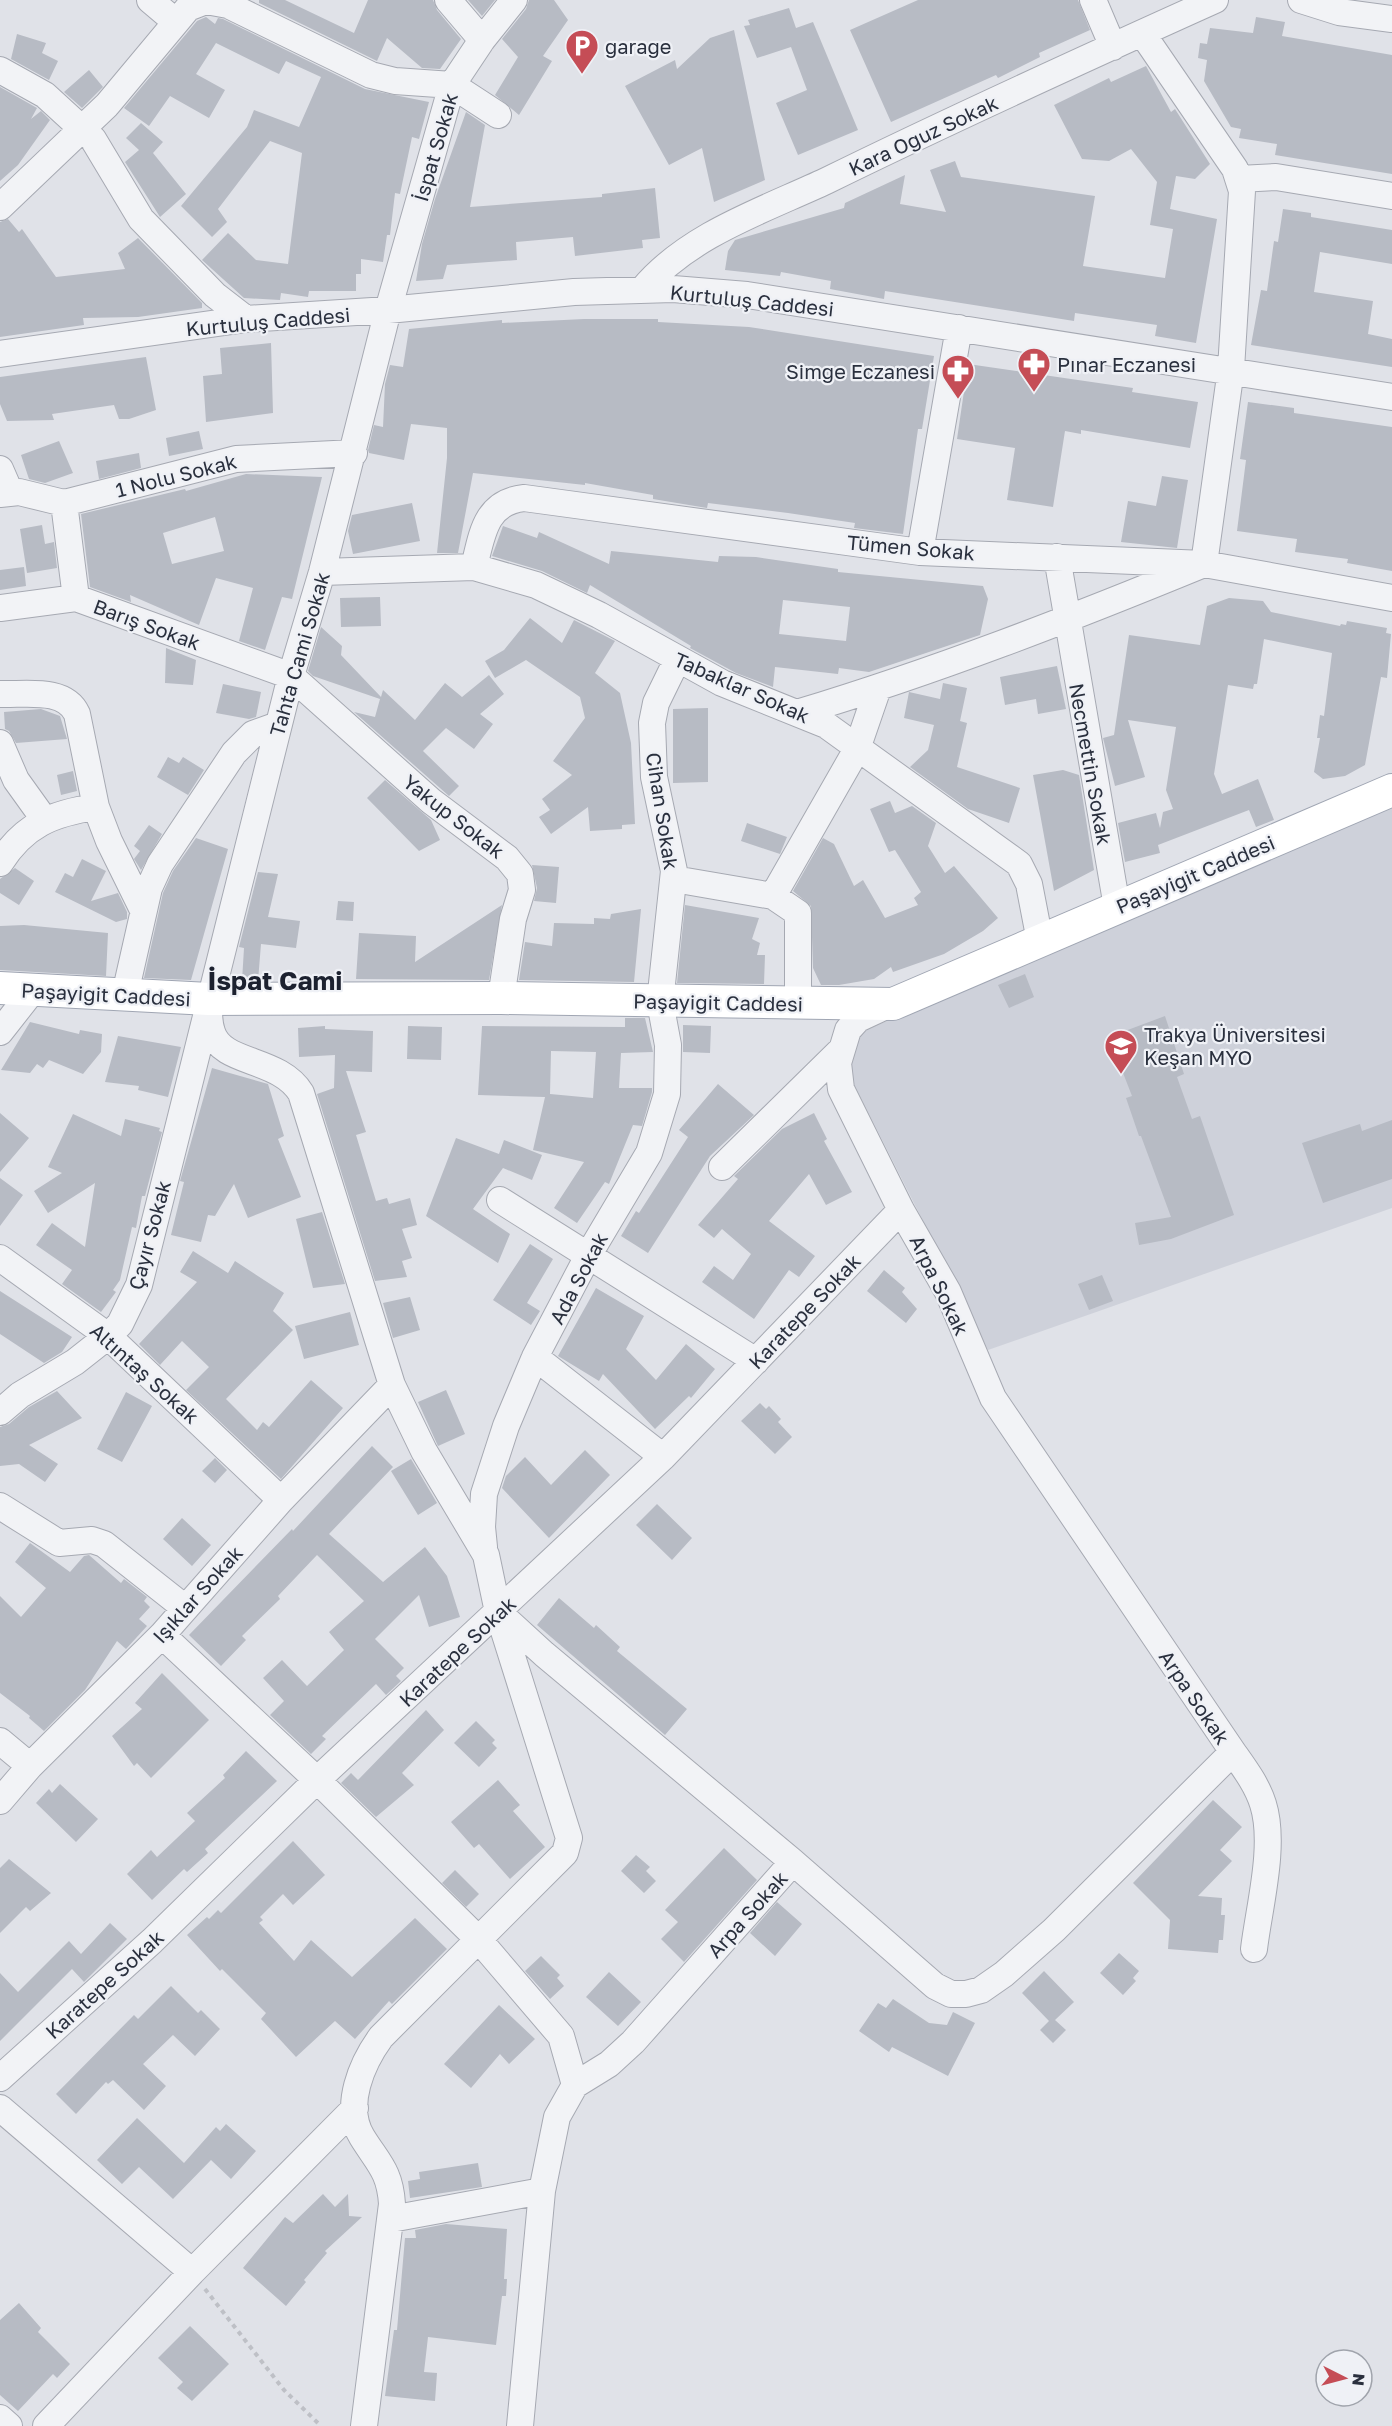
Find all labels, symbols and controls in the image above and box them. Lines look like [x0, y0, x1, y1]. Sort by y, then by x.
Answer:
parking icon: garage [564, 28, 600, 75]
place label: garage [605, 34, 671, 58]
street label: İspat Sokak [408, 90, 462, 204]
street label: Kara Oğuz Sokak [845, 90, 1001, 180]
street label: Kurtuluş Caddesi [669, 279, 835, 321]
street label: Kurtuluş Caddesi [185, 302, 351, 340]
pharmacy icon: Pınar Eczanesi [1016, 346, 1052, 393]
place label: Pınar Eczanesi [1057, 352, 1196, 376]
pharmacy icon: Simge Eczanesi [940, 353, 976, 400]
place label: Simge Eczanesi [786, 359, 935, 383]
street label: 1 Nolu Sokak [113, 448, 239, 502]
street label: Tümen Sokak [846, 529, 976, 565]
street label: Tahta Cami Sokak [264, 569, 334, 739]
street label: Barış Sokak [90, 594, 204, 654]
street label: Tabaklar Sokak [671, 646, 813, 728]
street label: Necmettin Sokak [1065, 681, 1117, 847]
street label: Cihan Sokak [642, 751, 684, 871]
street label: Yakup Sokak [399, 769, 509, 863]
street label: Paşayiğit Caddesi [1112, 830, 1278, 918]
district label: İspat Cami [208, 965, 342, 996]
street label: Paşayiğit Caddesi [20, 978, 192, 1010]
street label: Paşayiğit Caddesi [633, 989, 803, 1015]
place label: Trakya Üniversitesi Keşan MYO [1144, 1022, 1326, 1069]
school or university icon: Trakya Üniversitesi Keşan MYO [1103, 1028, 1139, 1075]
street label: Çayır Sokak [123, 1178, 175, 1292]
street label: Ada Sokak [544, 1228, 612, 1328]
street label: Arpa Sokak [905, 1231, 975, 1339]
street label: Karatepe Sokak [743, 1248, 865, 1374]
street label: Altıntaş Sokak [86, 1318, 204, 1428]
street label: Işıklar Sokak [147, 1540, 247, 1648]
street label: Karatepe Sokak [394, 1591, 520, 1711]
street label: Arpa Sokak [1155, 1645, 1235, 1749]
street label: Arpa Sokak [702, 1866, 792, 1962]
street label: Karatepe Sokak [40, 1925, 168, 2043]
north arrow [1314, 2348, 1374, 2408]
text: N [1348, 2372, 1369, 2387]

